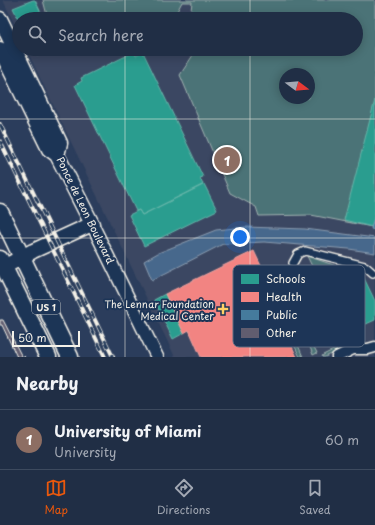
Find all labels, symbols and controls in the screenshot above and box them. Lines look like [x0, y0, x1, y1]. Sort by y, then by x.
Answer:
search box [12, 12, 363, 56]
icon: search [26, 23, 48, 45]
text: Search here [58, 23, 144, 46]
north arrow [279, 68, 315, 104]
pin: 1 [214, 145, 240, 175]
street label: Ponce de Leon Boulevard [53, 154, 119, 266]
your location [230, 227, 250, 247]
legend [233, 265, 365, 347]
text: Schools [266, 270, 306, 287]
text: Health [266, 288, 302, 305]
place label: The Lennar Foundation Medical Center [104, 296, 214, 323]
road number: US 1 [32, 300, 60, 314]
marker: The Lennar Foundation Medical Center [217, 303, 229, 315]
text: Public [266, 306, 297, 323]
text: Other [266, 324, 297, 341]
scale bar [12, 329, 80, 348]
text: 50 m [18, 329, 47, 346]
text: Nearby [16, 370, 78, 396]
text: University of Miami [54, 419, 201, 442]
text: 1 [26, 430, 32, 449]
text: 60 m [325, 430, 359, 449]
text: University [54, 442, 116, 461]
tab: Map [44, 477, 68, 518]
tab: Directions [157, 477, 210, 518]
tab: Saved [299, 477, 331, 518]

